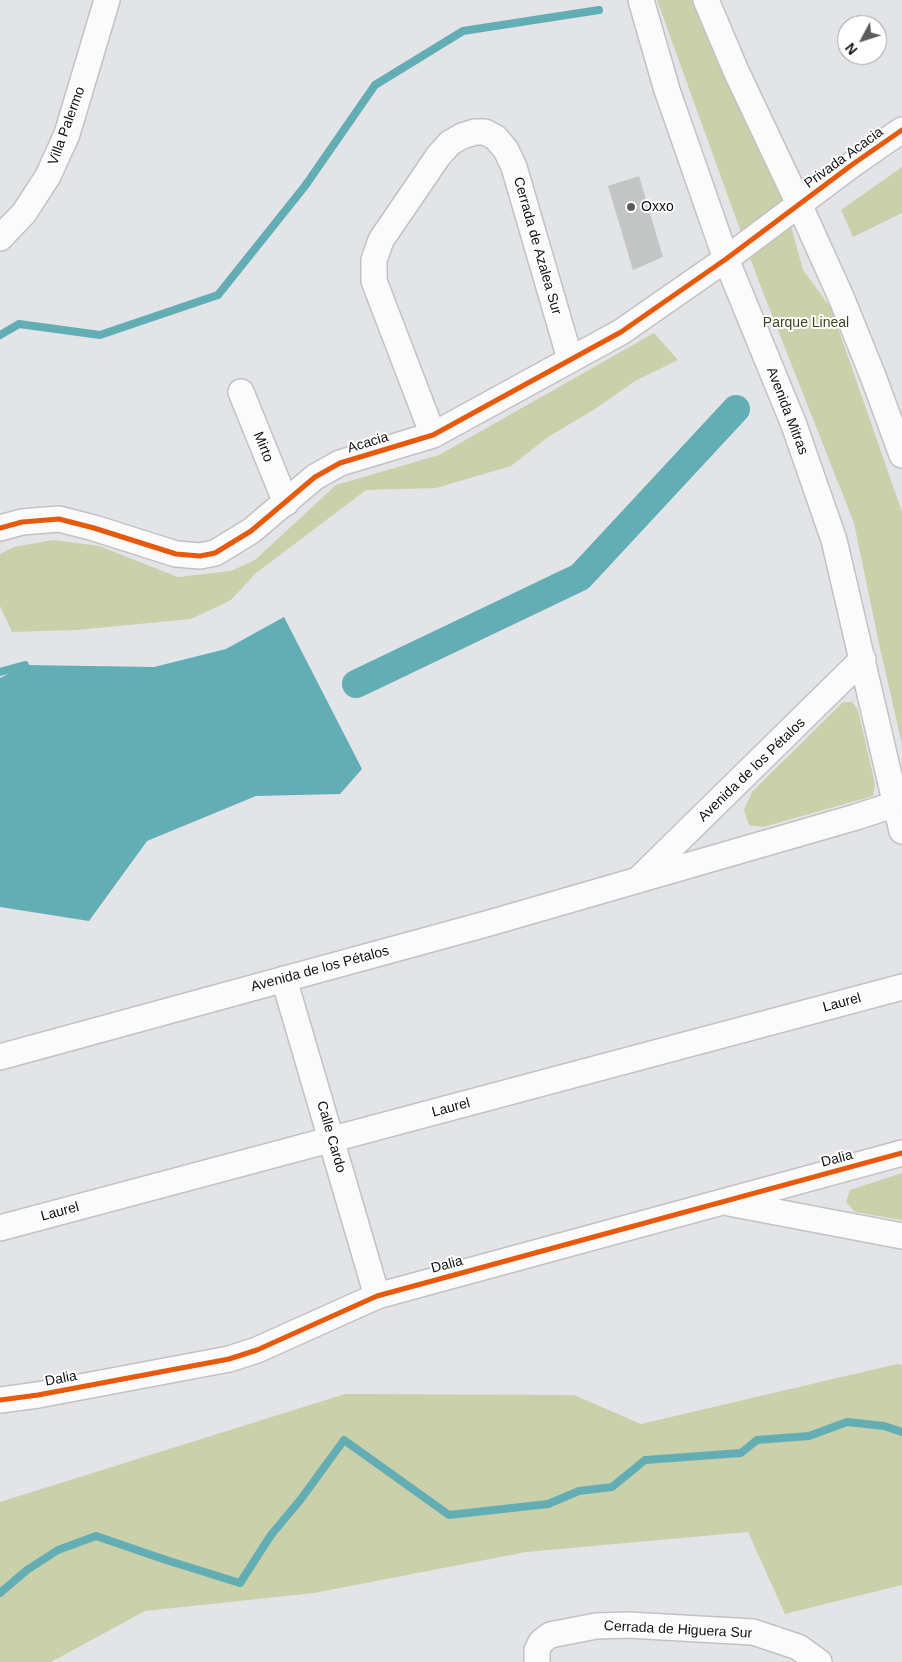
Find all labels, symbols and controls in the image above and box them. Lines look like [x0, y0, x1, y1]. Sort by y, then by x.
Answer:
north arrow [837, 15, 887, 65]
text: N [842, 40, 861, 58]
street label: Villa Palermo [45, 84, 89, 168]
street label: Privada Acacia [801, 124, 887, 192]
street label: Cerrada de Azalea Sur [509, 175, 565, 317]
place label: Oxxo [641, 199, 674, 215]
marker: Oxxo [625, 201, 637, 213]
park label: Parque Lineal [763, 315, 849, 331]
street label: Avenida Mitras [763, 365, 811, 457]
street label: Mirto [249, 429, 277, 465]
street label: Acacia [345, 429, 391, 457]
street label: Avenida de los Pétalos [695, 715, 809, 825]
street label: Avenida de los Pétalos [249, 942, 391, 996]
street label: Laurel [821, 990, 863, 1016]
street label: Laurel [430, 1095, 472, 1121]
street label: Calle Cardo [313, 1099, 349, 1175]
street label: Dalia [819, 1147, 855, 1171]
street label: Laurel [39, 1199, 81, 1225]
street label: Dalia [429, 1253, 465, 1277]
street label: Dalia [44, 1368, 78, 1390]
street label: Cerrada de Higuera Sur [603, 1618, 753, 1642]

